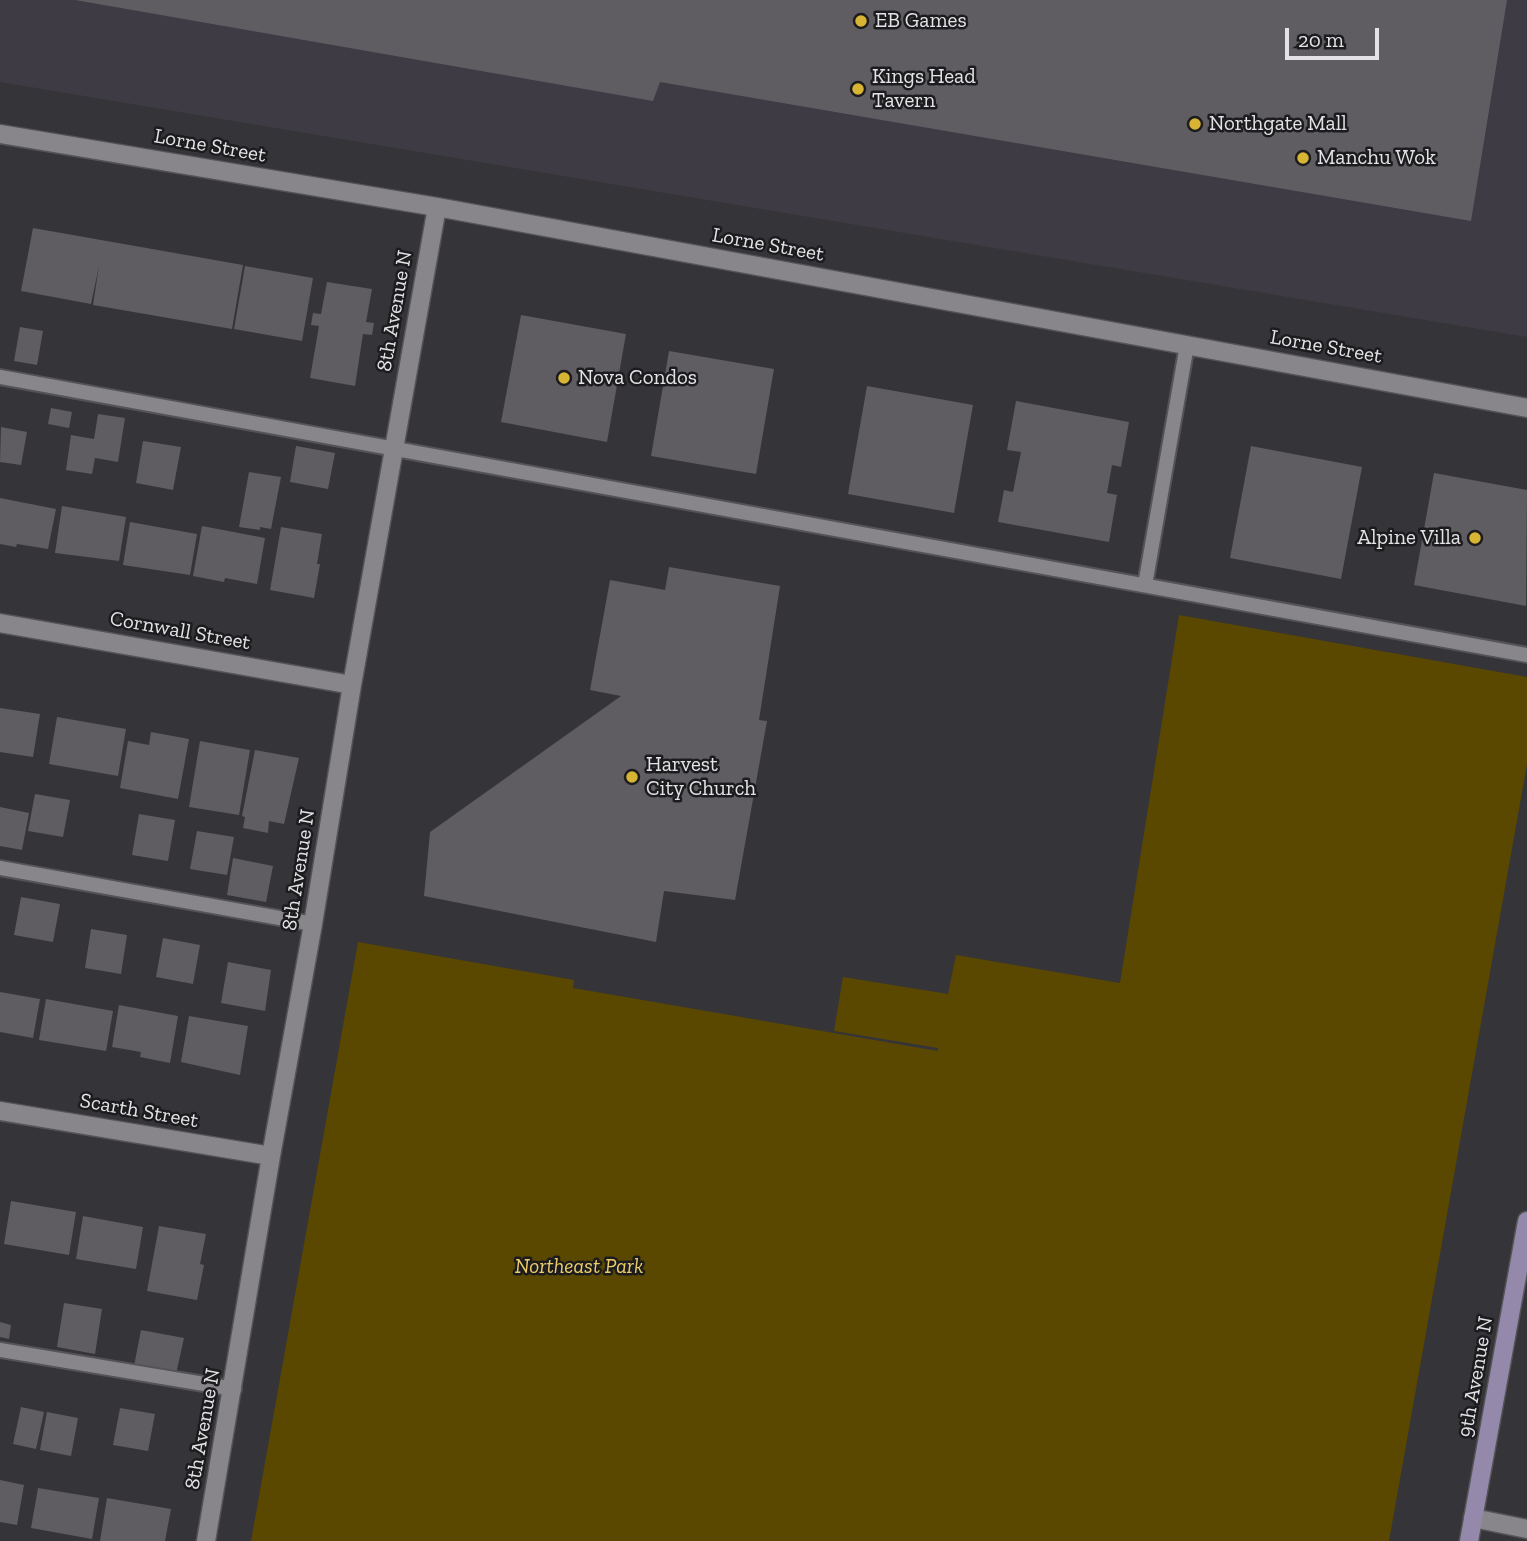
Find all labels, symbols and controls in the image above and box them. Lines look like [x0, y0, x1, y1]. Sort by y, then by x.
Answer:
place label: EB Games [875, 8, 967, 34]
marker: EB Games [853, 13, 869, 29]
scale bar [1289, 14, 1384, 58]
text: 20 m [1298, 27, 1344, 52]
place label: Kings Head Tavern [872, 64, 976, 114]
marker: Kings Head Tavern [850, 81, 866, 97]
place label: Northgate Mall [1209, 111, 1347, 137]
marker: Northgate Mall [1187, 116, 1203, 132]
street label: Lorne Street [152, 124, 268, 168]
place label: Manchu Wok [1317, 145, 1436, 171]
marker: Manchu Wok [1295, 150, 1311, 166]
street label: Lorne Street [710, 223, 826, 267]
street label: 8th Avenue N [372, 249, 418, 373]
street label: Lorne Street [1268, 325, 1384, 369]
place label: Nova Condos [578, 365, 697, 391]
marker: Nova Condos [556, 370, 572, 386]
place label: Alpine Villa [1357, 525, 1461, 551]
marker: Alpine Villa [1467, 530, 1483, 546]
street label: Cornwall Street [108, 606, 252, 656]
place label: Harvest City Church [646, 752, 756, 802]
marker: Harvest City Church [624, 769, 640, 785]
street label: 8th Avenue N [277, 808, 321, 932]
street label: Scarth Street [78, 1088, 200, 1134]
park label: Northeast Park [515, 1254, 643, 1280]
street label: 9th Avenue N [1453, 1315, 1499, 1439]
street label: 8th Avenue N [180, 1367, 226, 1491]

